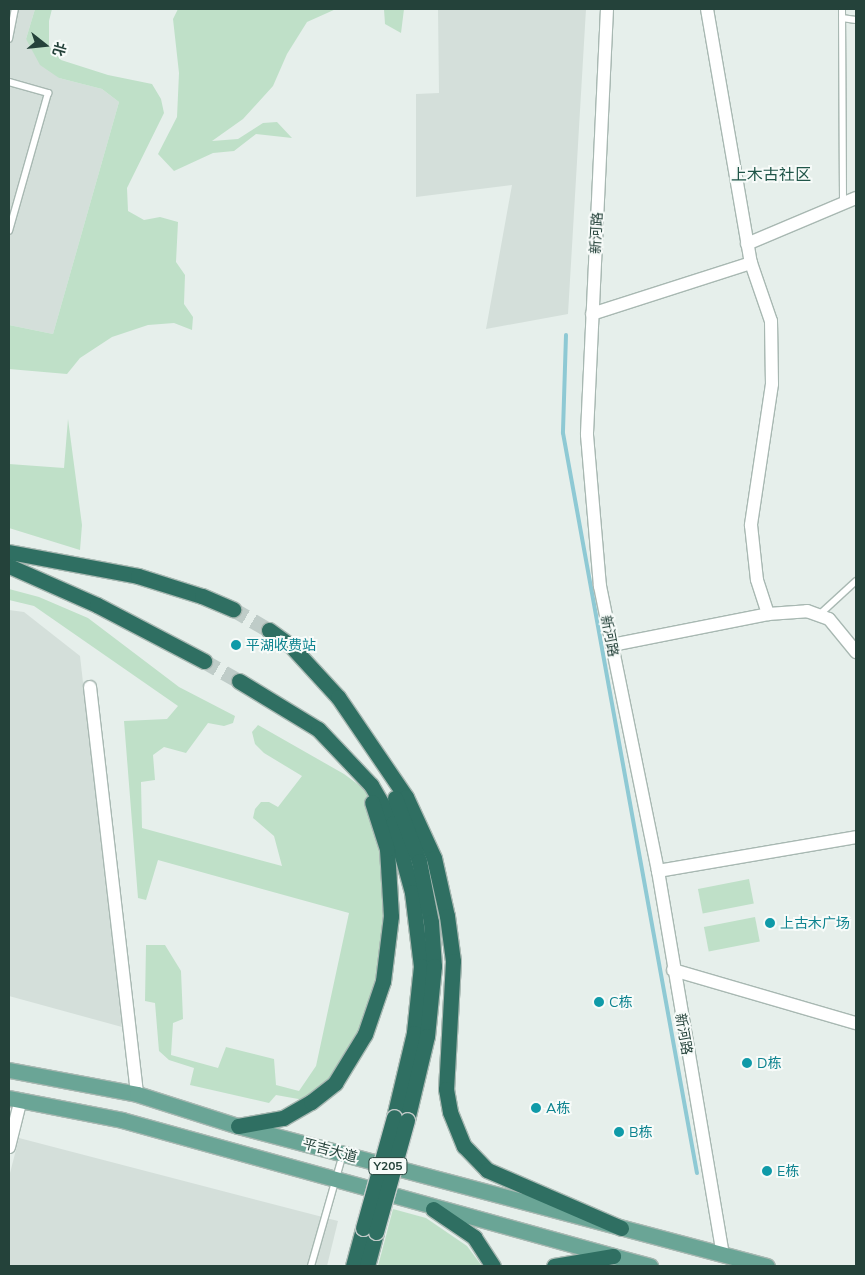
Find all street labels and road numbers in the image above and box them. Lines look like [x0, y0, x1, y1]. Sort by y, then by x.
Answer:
street label: 新河路 [587, 212, 605, 254]
street label: 新河路 [598, 614, 622, 658]
street label: 新河路 [672, 1012, 696, 1056]
street label: 平吉大道 [301, 1135, 359, 1165]
road number: Y205 [368, 1156, 408, 1176]

